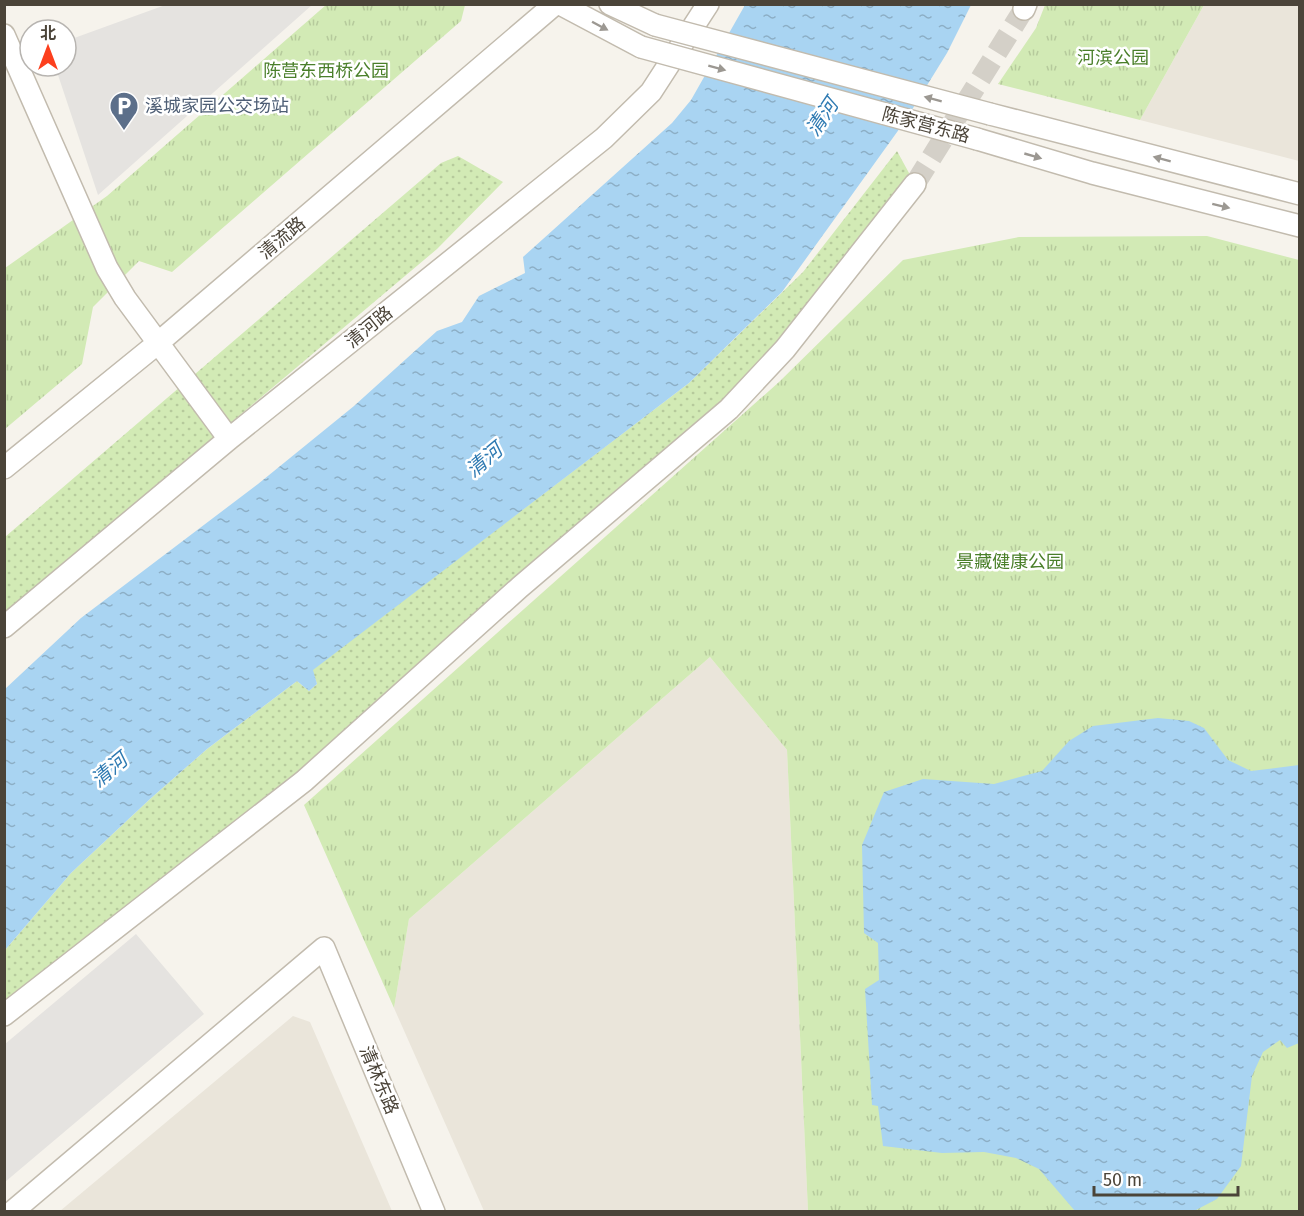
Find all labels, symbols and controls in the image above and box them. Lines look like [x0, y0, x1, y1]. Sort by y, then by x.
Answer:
north arrow [18, 18, 78, 78]
one-way arrow [592, 21, 609, 31]
text: 北 [40, 24, 56, 43]
park label: 河滨公园 [1077, 47, 1149, 69]
park label: 陈营东西桥公园 [263, 60, 389, 82]
one-way arrow [709, 64, 727, 73]
parking icon: 溪城家园公交场站 [108, 90, 140, 132]
water label: 清河 [801, 90, 845, 140]
one-way arrow [924, 94, 942, 104]
place label: 溪城家园公交场站 [145, 95, 289, 117]
street label: 陈家营东路 [880, 103, 972, 147]
one-way arrow [1024, 152, 1042, 161]
one-way arrow [1152, 153, 1171, 163]
one-way arrow [1212, 201, 1231, 211]
street label: 清流路 [254, 212, 310, 264]
street label: 清河路 [341, 301, 397, 353]
water label: 清河 [461, 435, 510, 482]
park label: 景藏健康公园 [956, 551, 1064, 573]
water label: 清河 [86, 745, 135, 792]
street label: 清林东路 [355, 1043, 403, 1117]
scale bar [1094, 1159, 1238, 1197]
text: 50 m [1103, 1169, 1142, 1191]

